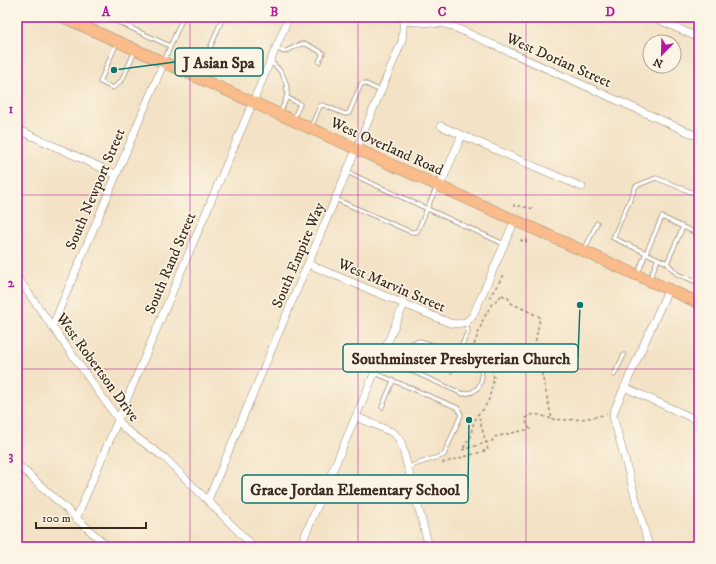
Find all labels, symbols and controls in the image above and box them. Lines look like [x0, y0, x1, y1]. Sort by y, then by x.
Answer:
text: A [101, 4, 111, 20]
text: B [270, 4, 278, 20]
text: C [438, 4, 447, 20]
text: D [605, 4, 615, 20]
street label: West Dorian Street [502, 28, 614, 92]
north arrow [642, 34, 682, 74]
callout: J Asian Spa [175, 48, 263, 76]
text: J Asian Spa [181, 53, 256, 73]
text: N [652, 54, 665, 70]
text: 1 [9, 101, 14, 117]
street label: West Overland Road [326, 113, 447, 180]
street label: South Newport Street [61, 125, 130, 253]
street label: South Empire Way [268, 199, 330, 311]
street label: South Rand Street [140, 209, 200, 317]
street label: West Marvin Street [334, 254, 449, 317]
text: 2 [8, 275, 15, 291]
street label: West Robertson Drive [51, 308, 143, 425]
callout: Southminster Presbyterian Church [343, 344, 578, 372]
text: Southminster Presbyterian Church [352, 349, 571, 369]
text: 3 [9, 448, 14, 464]
callout: Grace Jordan Elementary School [242, 475, 468, 503]
text: Grace Jordan Elementary School [250, 480, 461, 500]
scale bar [36, 504, 146, 530]
text: 100 m [42, 511, 71, 526]

